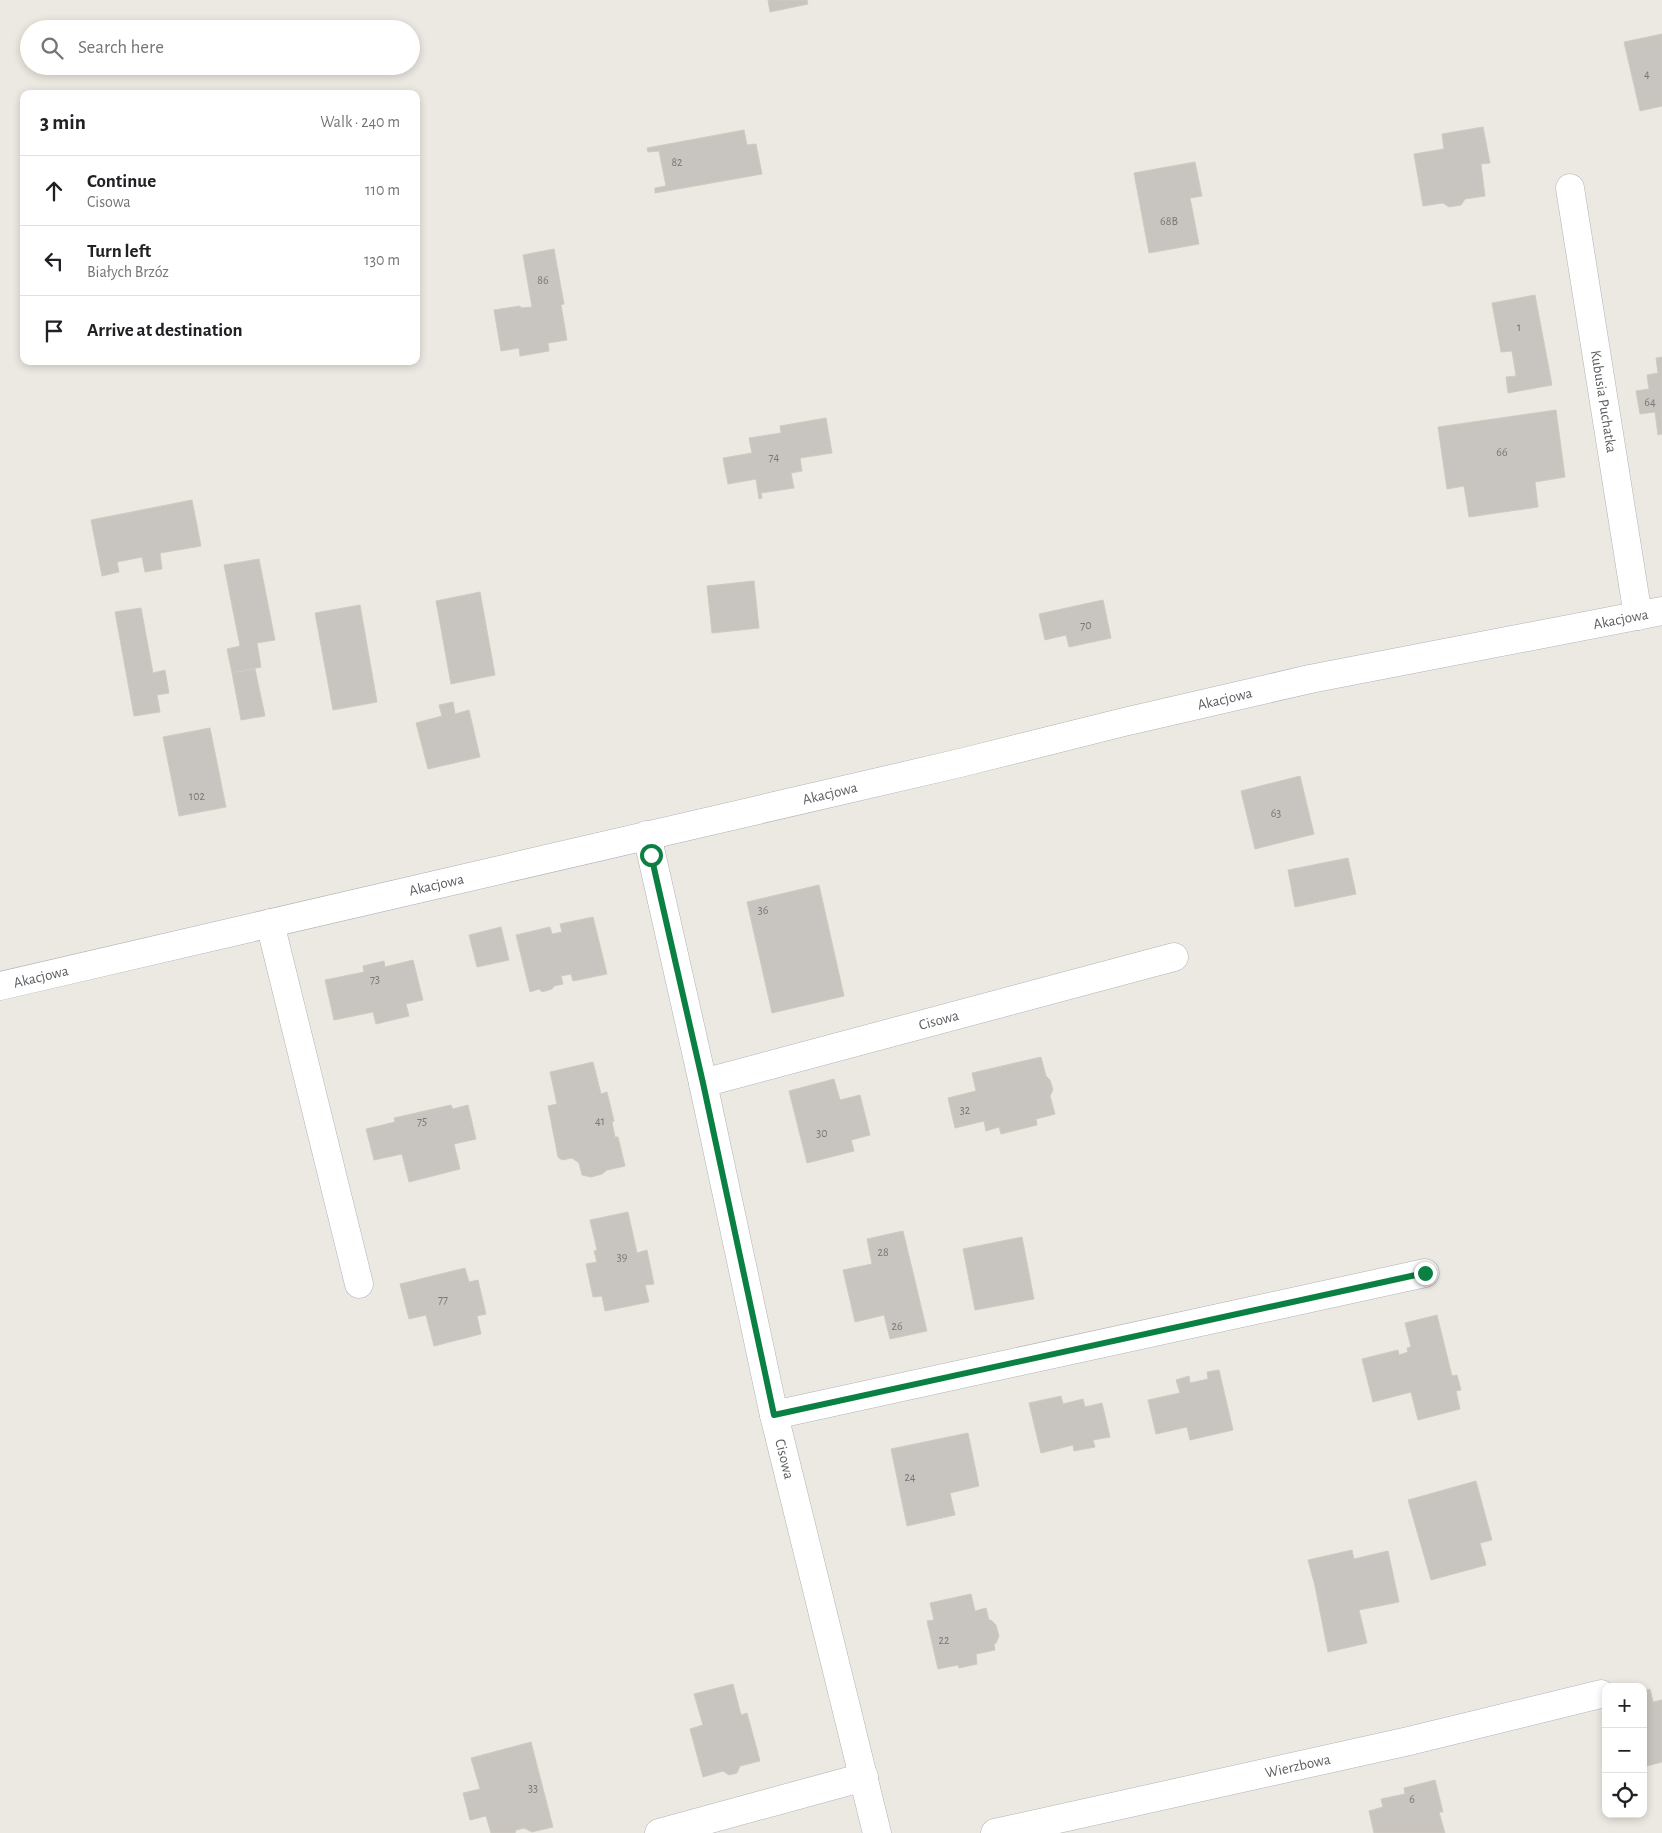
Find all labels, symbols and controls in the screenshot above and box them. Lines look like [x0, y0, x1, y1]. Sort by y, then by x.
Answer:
search box [20, 20, 420, 75]
icon: search [38, 34, 66, 62]
text: Search here [78, 38, 164, 57]
house number: 4 [1644, 68, 1650, 80]
text: 3 min [40, 112, 86, 133]
text: Walk · 240 m [320, 114, 400, 130]
house number: 82 [671, 156, 683, 168]
text: Continue [87, 172, 156, 191]
icon: ahead [40, 177, 68, 205]
text: 110 m [365, 182, 400, 198]
text: Cisowa [87, 194, 131, 210]
house number: 68B [1160, 215, 1178, 227]
text: Turn left [87, 242, 151, 261]
icon: left [40, 247, 68, 275]
text: 130 m [364, 252, 400, 268]
text: Białych Brzóz [87, 264, 169, 280]
house number: 86 [537, 274, 549, 286]
icon: arrive [40, 317, 68, 345]
text: Arrive at destination [87, 321, 243, 340]
house number: 1 [1517, 321, 1521, 333]
street label: Kubusia Puchatka [1588, 349, 1619, 454]
house number: 64 [1644, 396, 1656, 408]
house number: 66 [1496, 446, 1508, 458]
house number: 74 [769, 451, 780, 463]
street label: Akacjowa [1592, 606, 1650, 632]
house number: 70 [1080, 619, 1092, 631]
street label: Akacjowa [1196, 685, 1254, 712]
street label: Akacjowa [801, 780, 859, 807]
house number: 102 [189, 790, 205, 802]
house number: 63 [1271, 807, 1281, 819]
route start [640, 844, 663, 867]
street label: Akacjowa [407, 871, 465, 898]
house number: 36 [758, 904, 769, 916]
street label: Akacjowa [12, 963, 70, 990]
house number: 73 [370, 973, 380, 985]
street label: Cisowa [917, 1007, 961, 1032]
house number: 32 [960, 1104, 971, 1116]
house number: 75 [417, 1115, 427, 1127]
house number: 41 [595, 1115, 605, 1127]
house number: 30 [816, 1127, 828, 1139]
house number: 28 [877, 1246, 889, 1258]
house number: 39 [617, 1251, 628, 1263]
route end [1414, 1262, 1437, 1285]
house number: 77 [438, 1293, 448, 1305]
house number: 26 [891, 1320, 903, 1332]
street label: Cisowa [773, 1437, 797, 1481]
house number: 24 [904, 1471, 916, 1483]
house number: 22 [939, 1634, 950, 1646]
map controls [1602, 1683, 1647, 1818]
button: + [1602, 1683, 1647, 1728]
button: − [1602, 1728, 1647, 1773]
street label: Wierzbowa [1263, 1751, 1332, 1780]
button: locate [1602, 1773, 1647, 1818]
house number: 33 [528, 1782, 538, 1794]
house number: 6 [1409, 1793, 1415, 1805]

